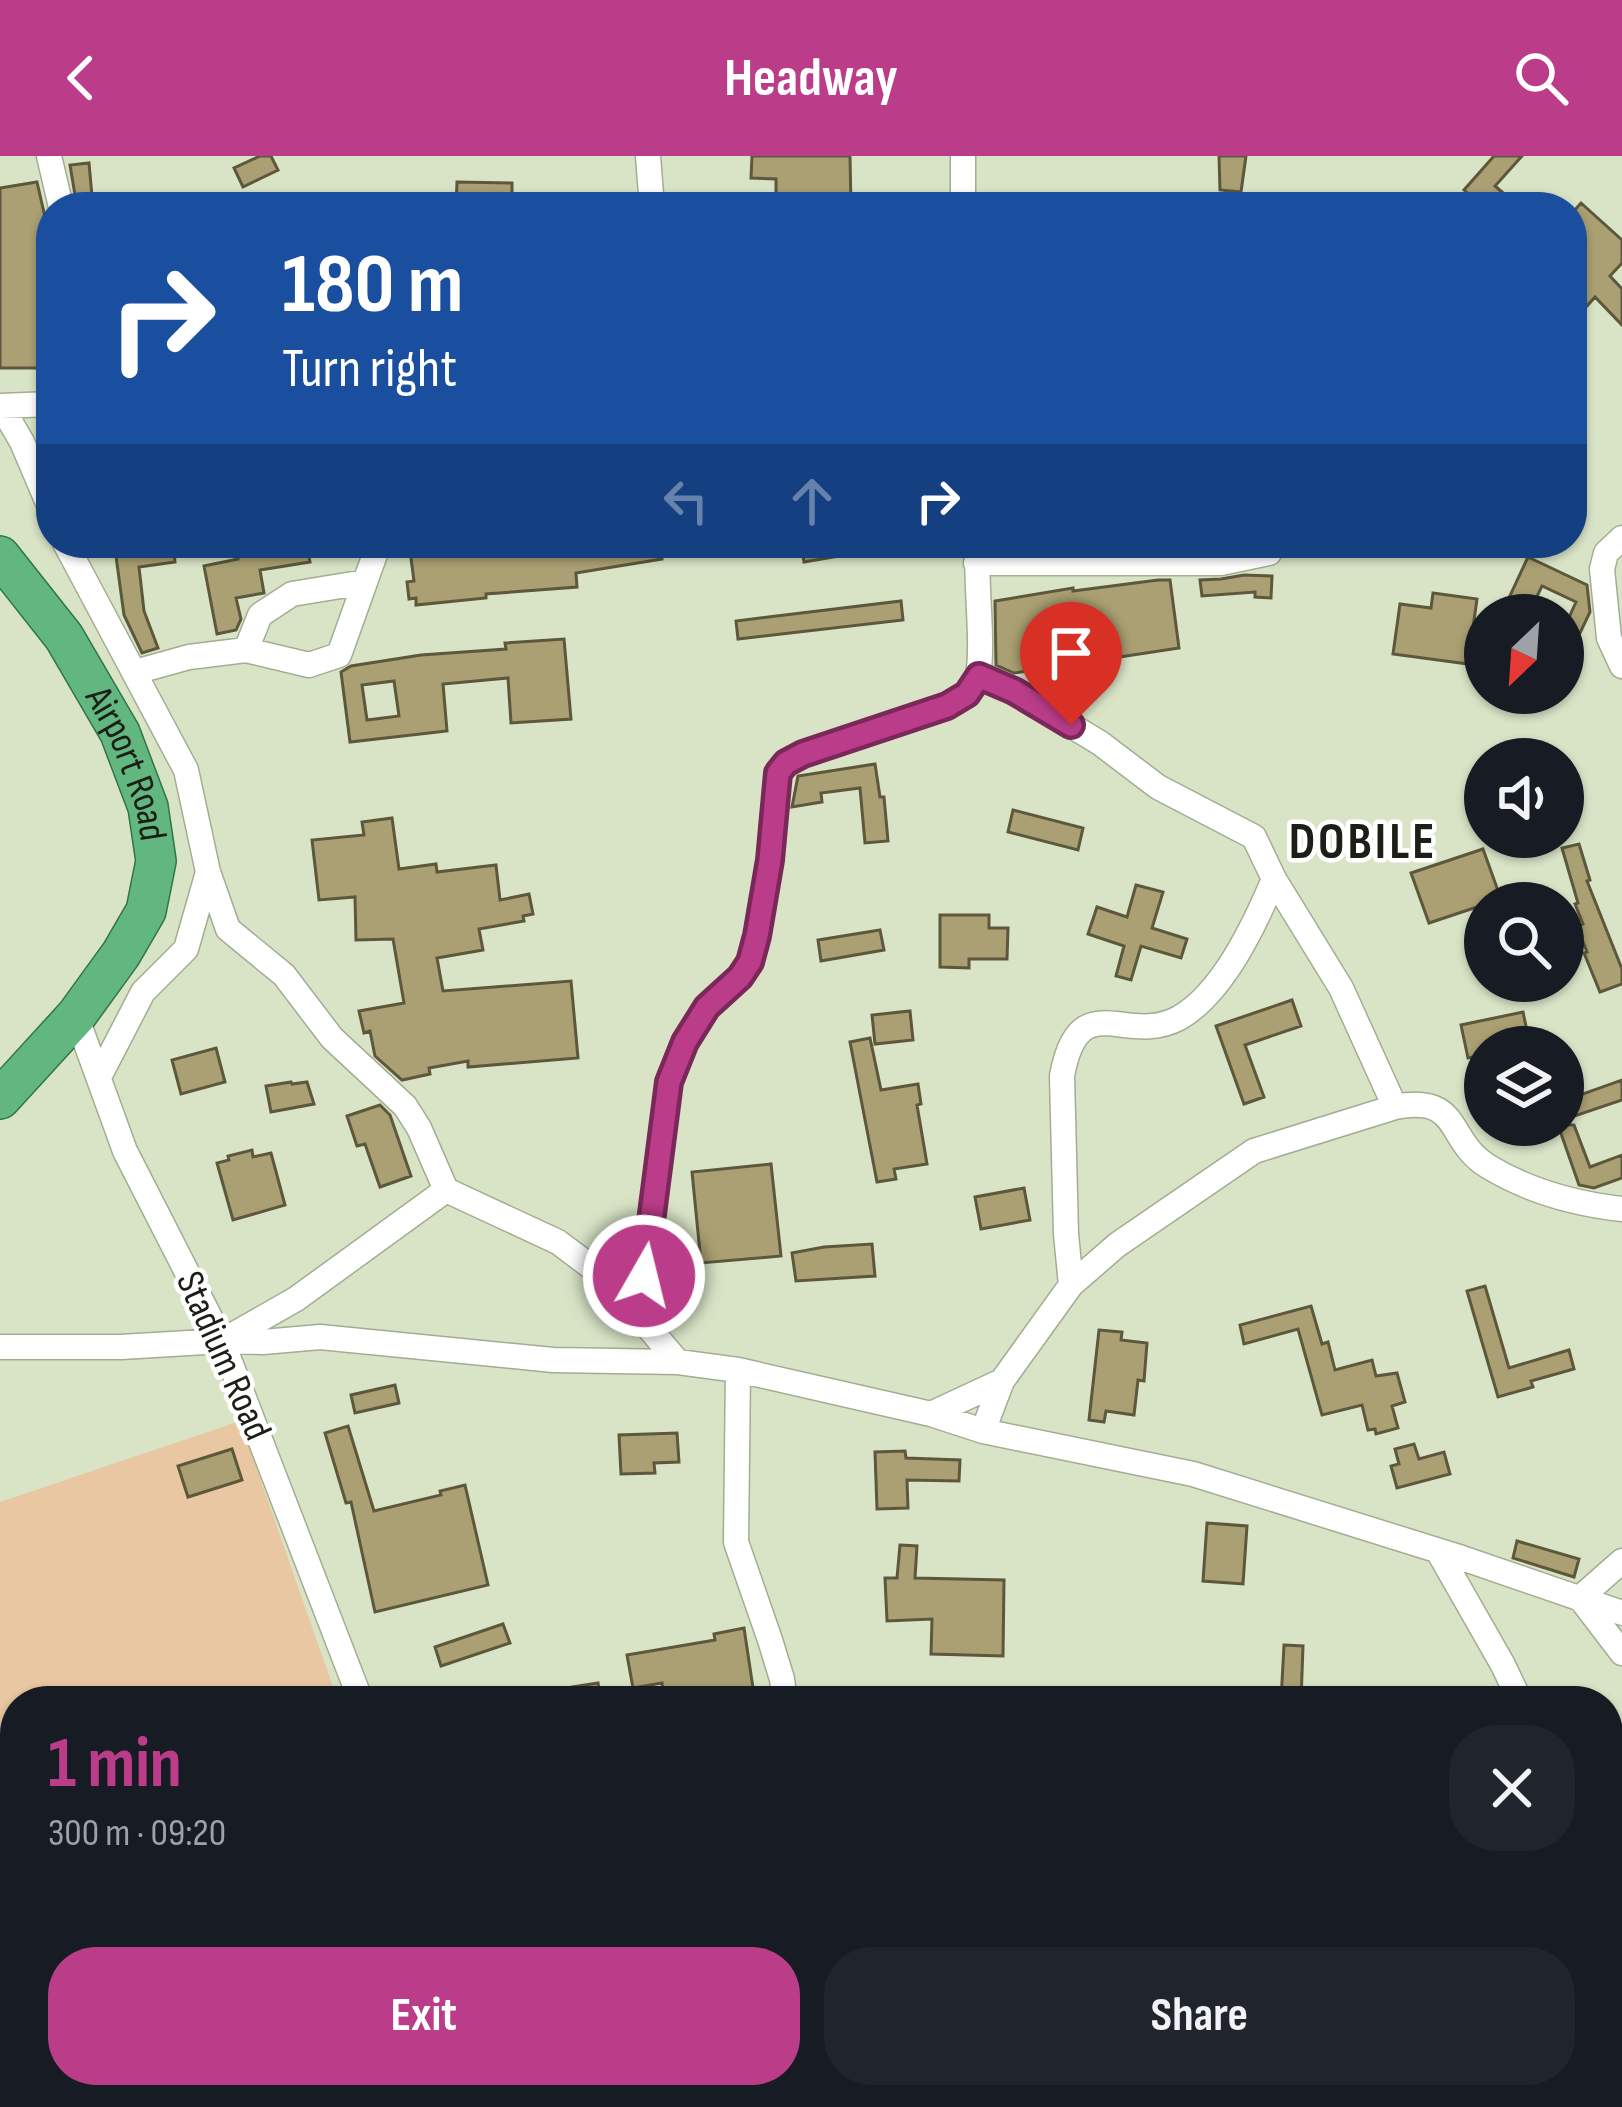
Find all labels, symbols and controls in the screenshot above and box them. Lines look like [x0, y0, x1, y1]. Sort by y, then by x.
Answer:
icon: back [48, 45, 114, 111]
icon: search [1508, 45, 1574, 111]
text: Headway [724, 46, 898, 111]
text: 180 m [282, 235, 463, 336]
icon: right [84, 240, 240, 396]
text: Turn right [282, 337, 457, 402]
icon: left [653, 468, 719, 534]
icon: ahead [779, 468, 845, 534]
icon: right [905, 468, 971, 534]
north arrow [1464, 594, 1584, 714]
map controls [1464, 594, 1584, 1146]
pin [1020, 602, 1122, 725]
icon: arrive [1038, 620, 1104, 686]
street label: Airport Road [74, 678, 176, 844]
button: sound [1464, 738, 1584, 858]
district label: DOBILE [1289, 812, 1437, 873]
button: search [1464, 882, 1584, 1002]
button: layers [1464, 1026, 1584, 1146]
position arrow [581, 1213, 707, 1339]
street label: Stadium Road [165, 1264, 281, 1448]
text: 1 min [48, 1721, 182, 1808]
button: close [1449, 1725, 1575, 1851]
text: 300 m · 09:20 [48, 1810, 226, 1857]
button: Exit [48, 1947, 800, 2085]
button: Share [824, 1947, 1575, 2085]

